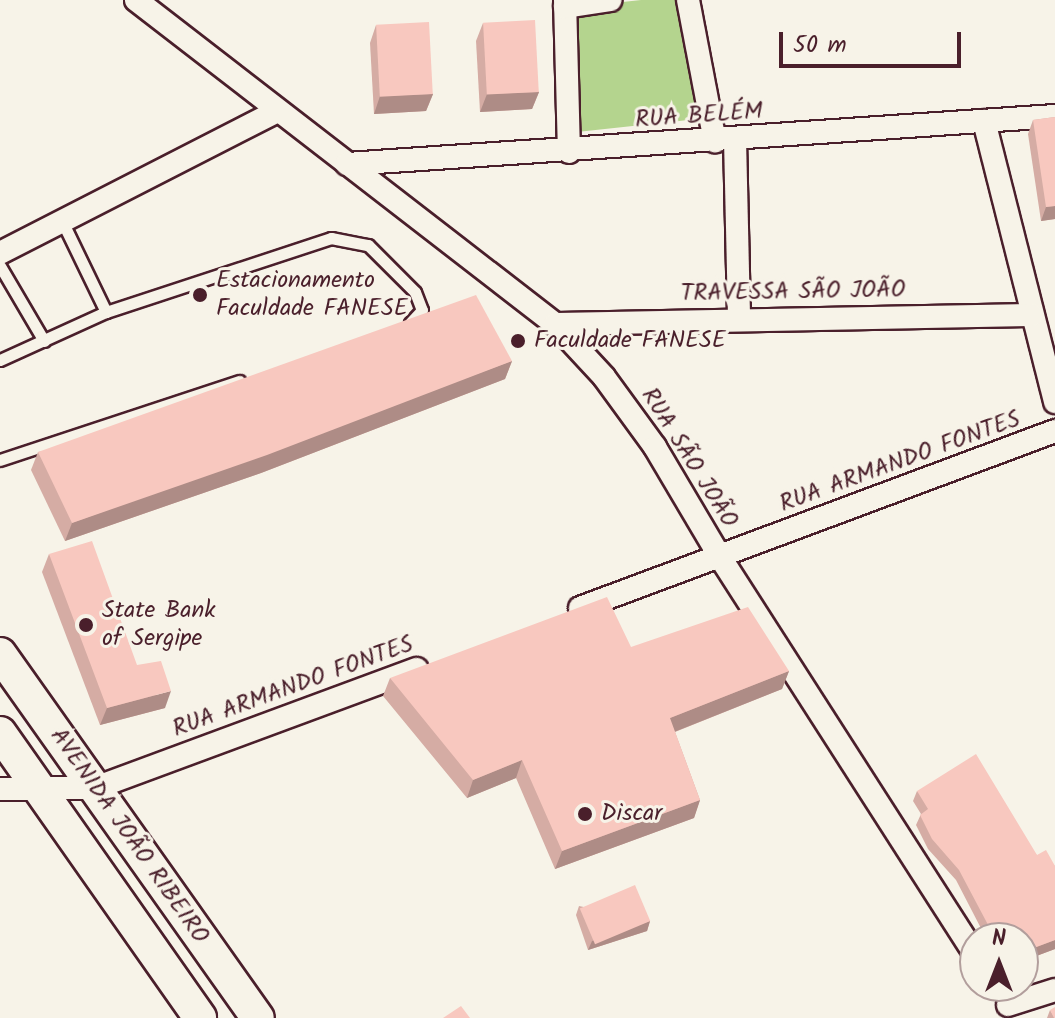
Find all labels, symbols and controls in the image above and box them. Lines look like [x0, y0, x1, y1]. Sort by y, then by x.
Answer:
scale bar [783, 16, 965, 66]
text: 50 m [793, 26, 847, 65]
street label: RUA BELÉM [634, 97, 764, 135]
place label: Estacionamento Faculdade FANESE [216, 267, 408, 323]
street label: TRAVESSA SÃO JOÃO [680, 276, 906, 308]
marker: Estacionamento Faculdade FANESE [191, 286, 209, 304]
place label: Faculdade FANESE [534, 327, 726, 355]
marker: Faculdade FANESE [509, 332, 527, 350]
street label: RUA SÃO JOÃO [635, 383, 743, 533]
street label: RUA ARMANDO FONTES [776, 405, 1024, 519]
place label: State Bank of Sergipe [102, 597, 216, 653]
marker: State Bank of Sergipe [77, 616, 95, 634]
street label: RUA ARMANDO FONTES [169, 630, 417, 744]
street label: AVENIDA JOÃO RIBEIRO [44, 723, 214, 949]
place label: Discar [601, 800, 662, 828]
marker: Discar [576, 805, 594, 823]
north arrow [959, 922, 1039, 1002]
text: N [992, 922, 1006, 957]

